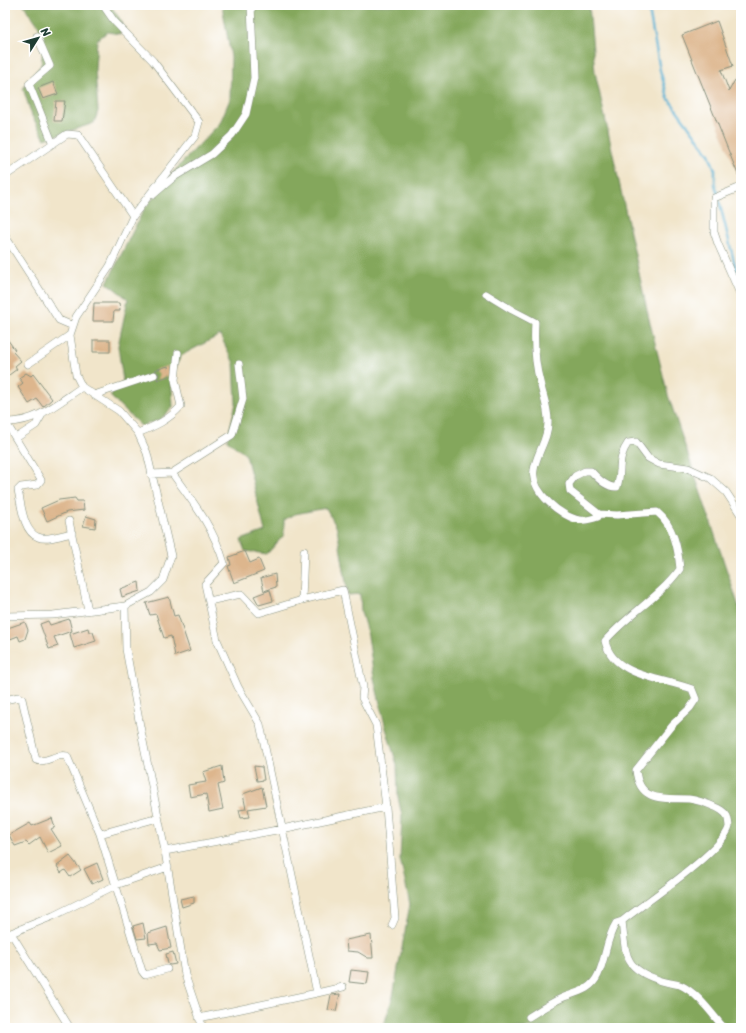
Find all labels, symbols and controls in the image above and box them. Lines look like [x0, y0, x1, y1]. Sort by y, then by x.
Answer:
north arrow [18, 18, 58, 58]
text: N [35, 23, 56, 41]

